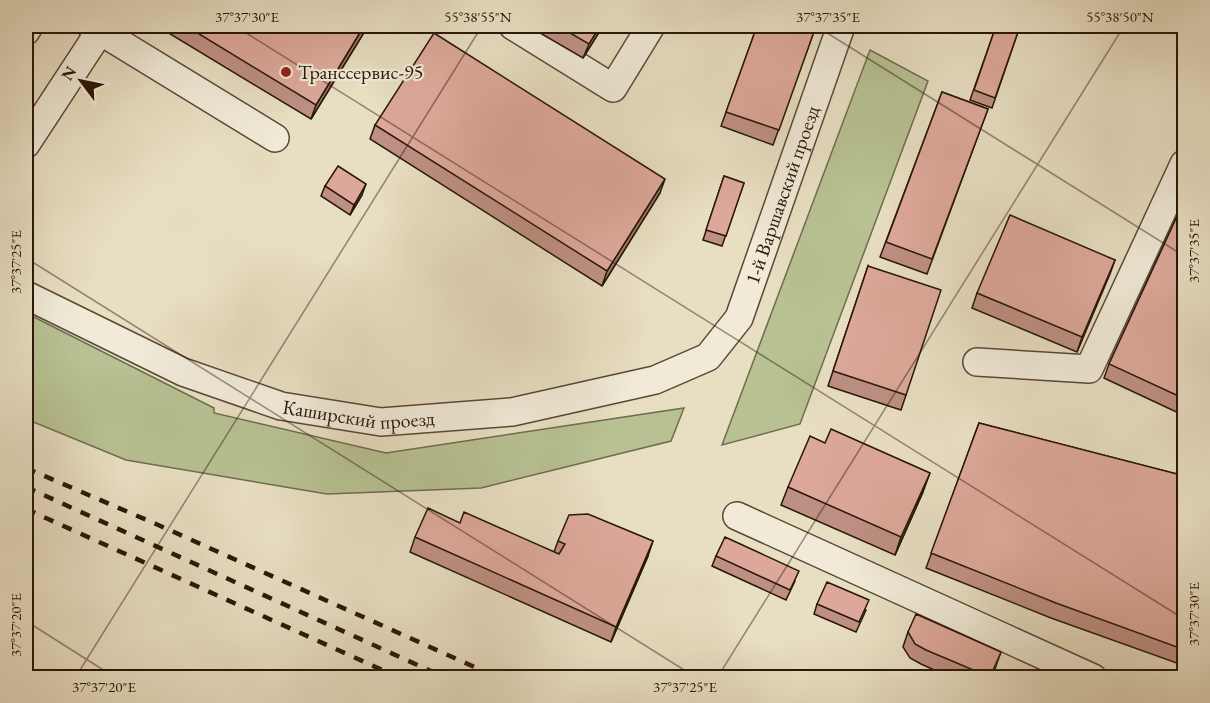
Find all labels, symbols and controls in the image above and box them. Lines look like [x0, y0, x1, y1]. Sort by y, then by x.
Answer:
text: 37°37'30"E [215, 7, 280, 26]
text: 55°38'55"N [444, 7, 512, 26]
text: 37°37'35"E [796, 7, 861, 26]
text: 55°38'50"N [1086, 7, 1154, 26]
north arrow [51, 51, 111, 111]
place label: Транссервис-95 [298, 59, 423, 85]
text: N [56, 62, 81, 84]
marker: Транссервис-95 [279, 65, 293, 79]
street label: 1-й Варшавский проезд [739, 102, 825, 287]
text: 37°37'35"E [1184, 218, 1203, 283]
text: 37°37'25"E [6, 229, 25, 294]
street label: Каширский проезд [281, 393, 436, 435]
text: 37°37'30"E [1184, 581, 1203, 646]
text: 37°37'20"E [6, 592, 25, 657]
text: 37°37'20"E [72, 677, 137, 696]
text: 37°37'25"E [653, 677, 718, 696]

